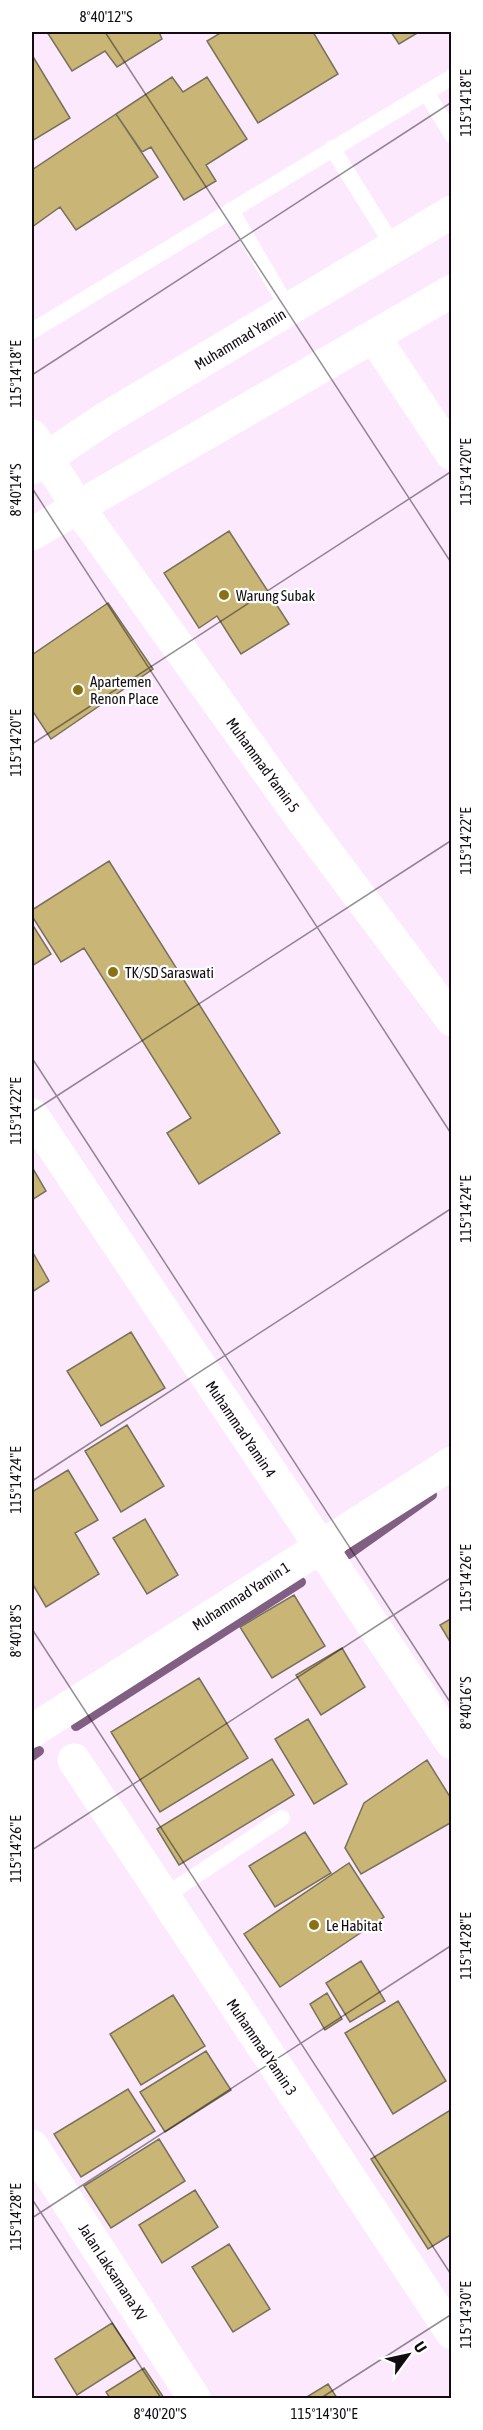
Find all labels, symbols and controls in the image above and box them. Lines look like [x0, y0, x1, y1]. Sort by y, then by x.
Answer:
text: 8°40'12"S [79, 8, 133, 25]
text: 115°14'18"E [457, 69, 474, 137]
street label: Muhammad Yamin [191, 305, 289, 373]
text: 115°14'18"E [7, 340, 24, 408]
text: 115°14'20"E [457, 438, 474, 506]
text: 8°40'14"S [7, 463, 24, 517]
place label: Warung Subak [236, 587, 315, 604]
marker: Warung Subak [217, 588, 231, 602]
place label: Apartemen Renon Place [90, 673, 159, 707]
marker: Apartemen Renon Place [71, 683, 85, 697]
text: 115°14'20"E [7, 709, 24, 777]
street label: Muhammad Yamin 5 [223, 714, 303, 816]
text: 115°14'22"E [457, 807, 474, 875]
place label: TK/SD Saraswati [125, 964, 214, 981]
marker: TK/SD Saraswati [106, 965, 120, 979]
text: 115°14'22"E [7, 1077, 24, 1145]
text: 115°14'24"E [457, 1175, 474, 1243]
street label: Muhammad Yamin 4 [202, 1378, 280, 1480]
text: 115°14'24"E [7, 1446, 24, 1514]
text: 115°14'26"E [457, 1544, 474, 1612]
street label: Muhammad Yamin 1 [189, 1558, 293, 1634]
text: 8°40'18"S [7, 1604, 24, 1658]
text: 8°40'16"S [457, 1676, 474, 1730]
text: 115°14'26"E [7, 1815, 24, 1883]
text: 115°14'28"E [457, 1912, 474, 1980]
place label: Le Habitat [326, 1917, 383, 1934]
marker: Le Habitat [307, 1918, 321, 1932]
street label: Muhammad Yamin 3 [223, 1996, 301, 2098]
text: 115°14'28"E [7, 2183, 24, 2251]
street label: Jalan Laksamana XV [75, 2220, 151, 2324]
text: 115°14'30"E [457, 2281, 474, 2349]
north arrow [378, 2325, 438, 2385]
text: U [410, 2338, 431, 2356]
text: 8°40'20"S [133, 2405, 187, 2422]
text: 115°14'30"E [290, 2405, 358, 2422]

